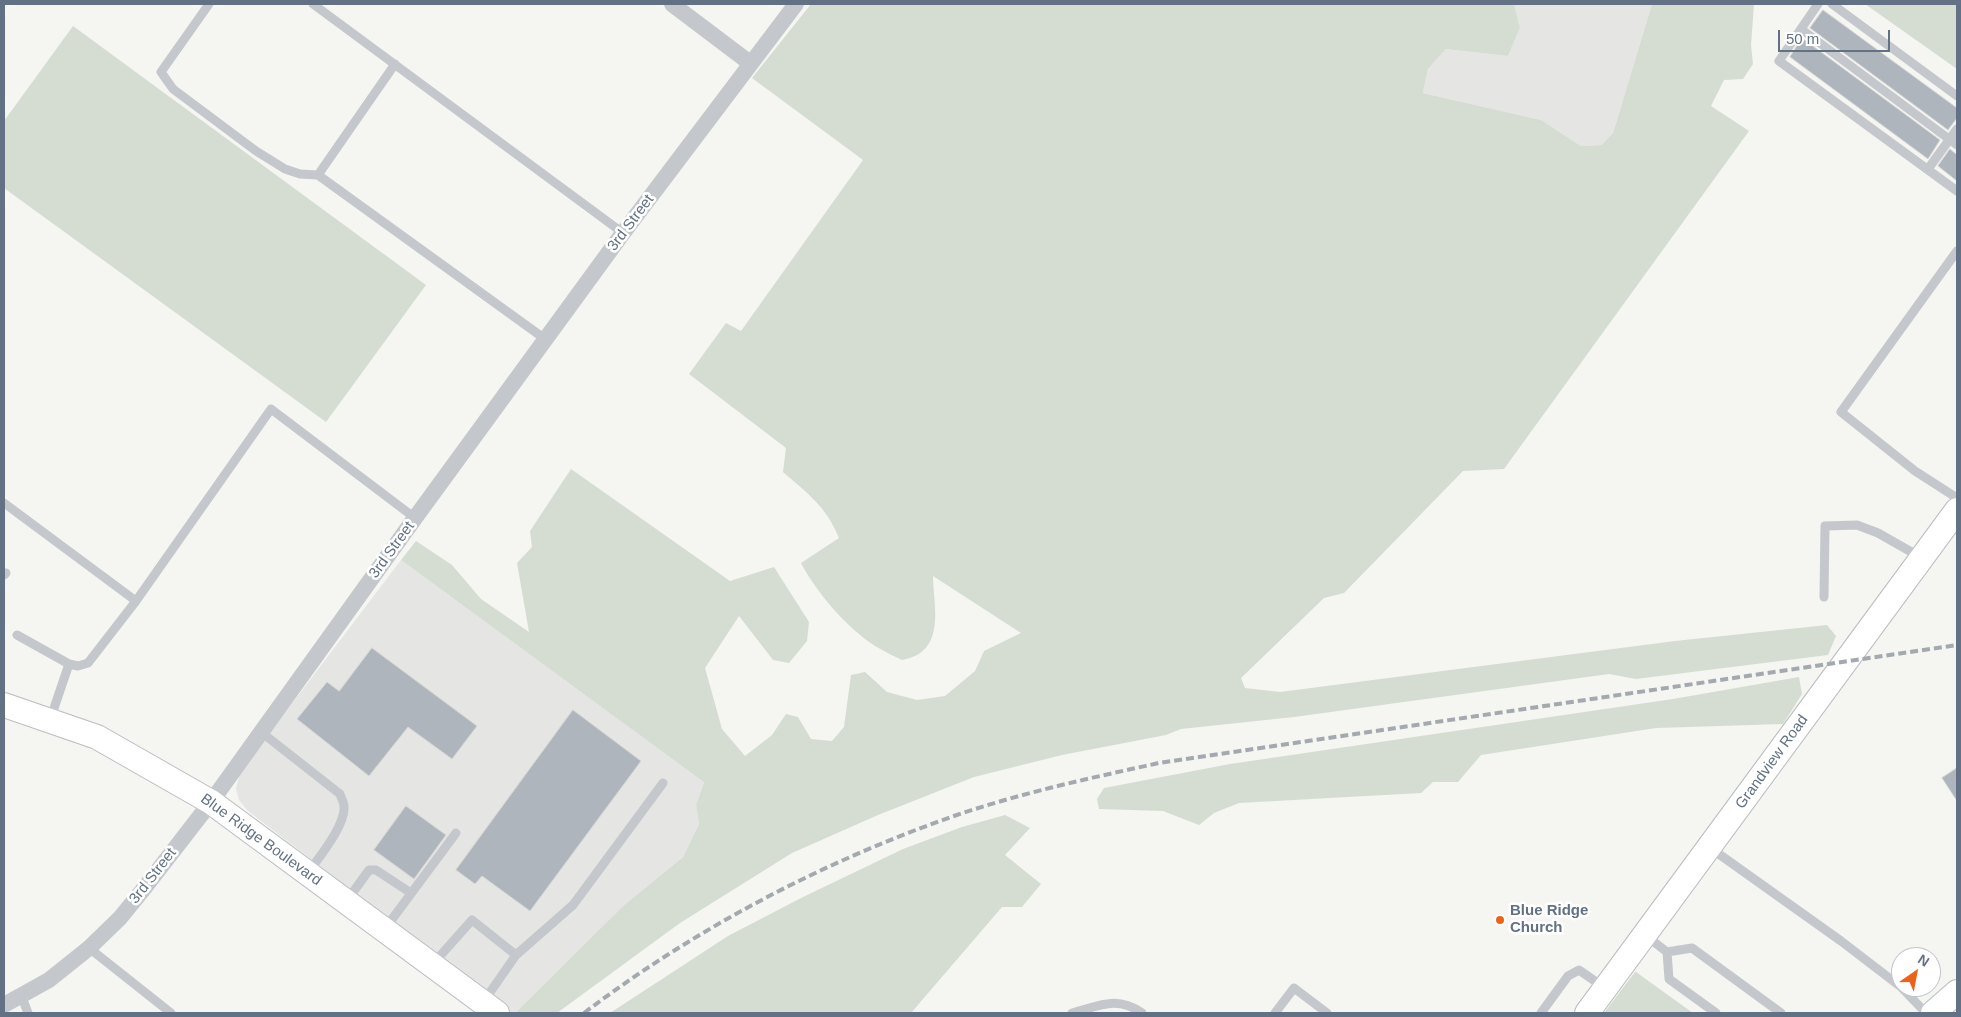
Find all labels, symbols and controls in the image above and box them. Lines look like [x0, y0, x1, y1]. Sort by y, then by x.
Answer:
scale bar [1781, 20, 1894, 52]
text: 50 m [1786, 30, 1819, 47]
street label: 3rd Street [604, 191, 658, 255]
street label: 3rd Street [365, 518, 419, 582]
street label: Grandview Road [1732, 712, 1812, 812]
street label: Blue Ridge Boulevard [197, 790, 325, 890]
street label: 3rd Street [126, 845, 180, 907]
place label: Blue Ridge Church [1510, 902, 1588, 937]
marker: Blue Ridge Church [1494, 914, 1506, 926]
north arrow [1891, 947, 1941, 997]
text: N [1915, 951, 1932, 970]

